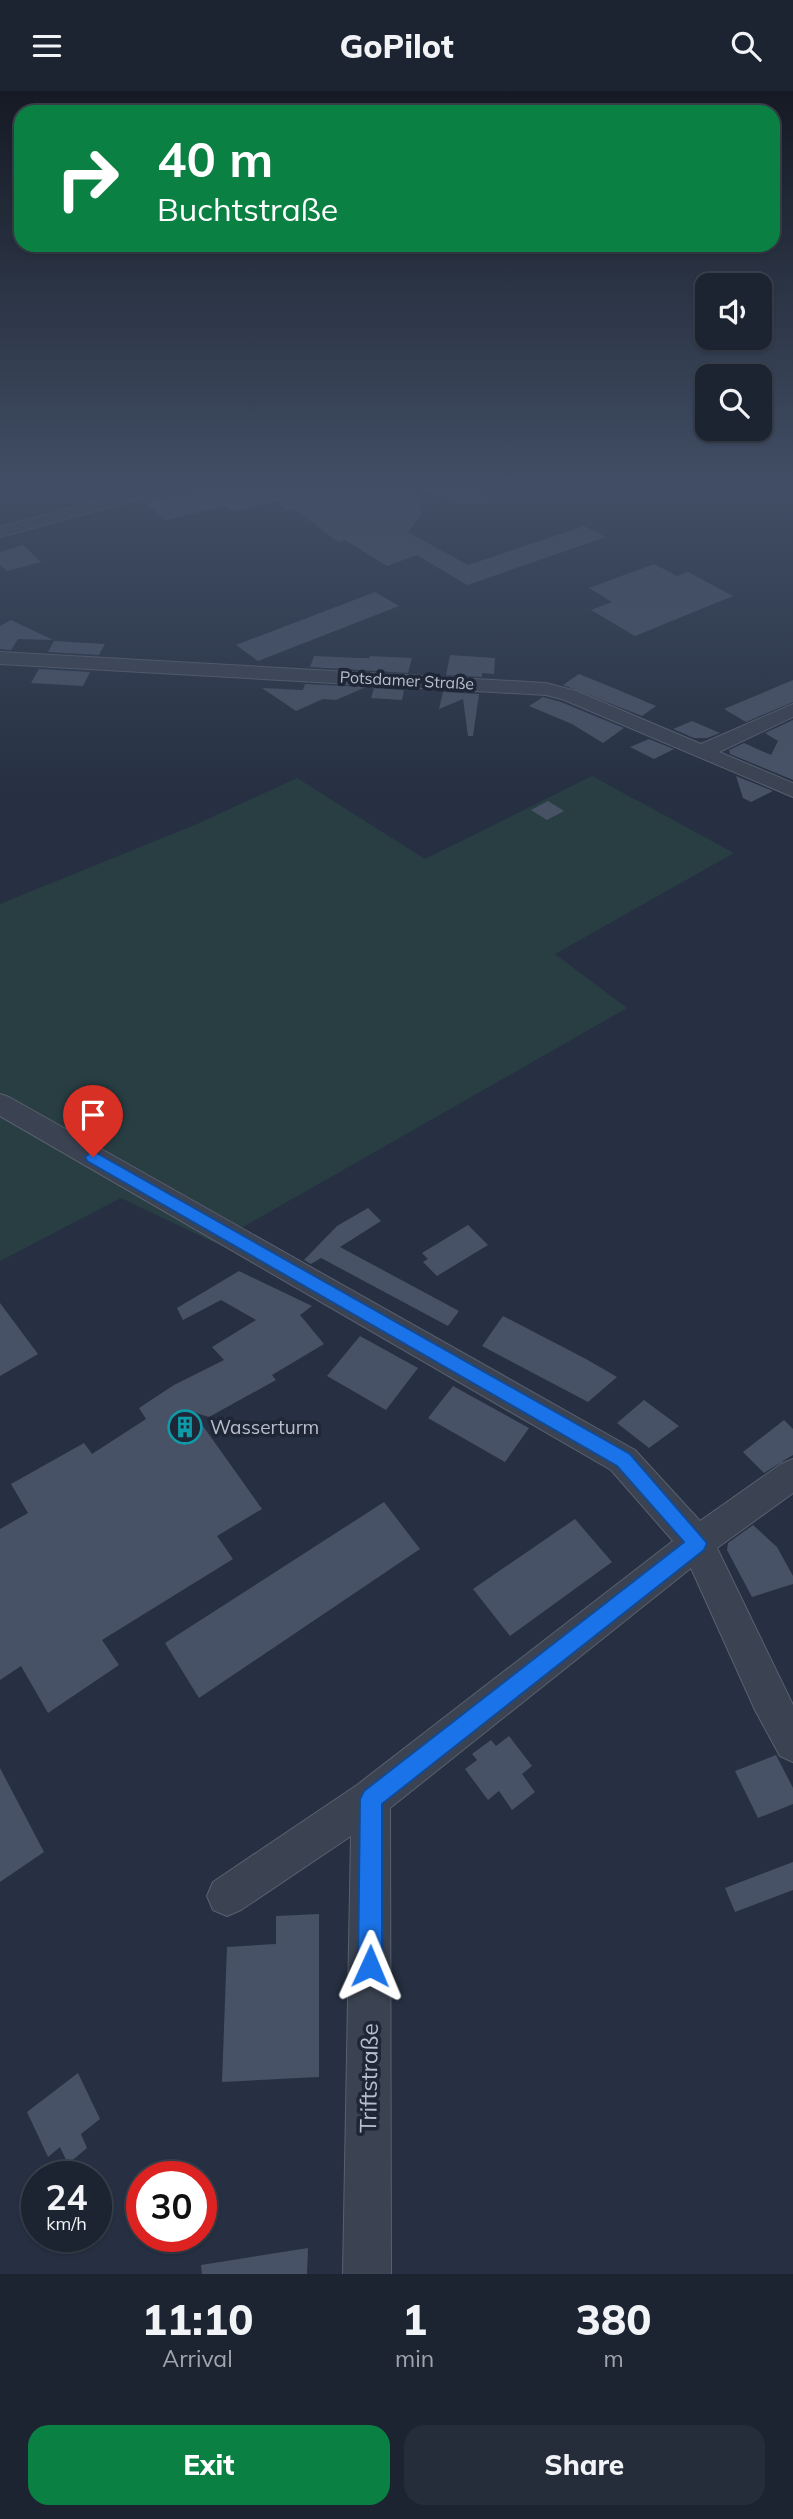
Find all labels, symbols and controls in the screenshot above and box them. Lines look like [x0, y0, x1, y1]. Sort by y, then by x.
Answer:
text: GoPilot [339, 26, 454, 66]
icon: menu [28, 27, 66, 65]
icon: search [727, 27, 765, 65]
text: 40 m [157, 128, 273, 189]
icon: right [42, 133, 133, 224]
text: Buchtstraße [157, 189, 338, 229]
map controls [695, 273, 772, 441]
button: sound [695, 273, 772, 350]
button: search [695, 364, 772, 441]
street label: Potsdamer Straße [339, 666, 475, 694]
pin [63, 1085, 123, 1157]
icon: arrive [74, 1096, 112, 1134]
building icon: Wasserturm [166, 1408, 204, 1446]
place label: Wasserturm [210, 1415, 319, 1439]
position arrow [333, 1929, 407, 2003]
street label: Triftstraße [353, 2023, 384, 2133]
speed limit sign: 30 [126, 2161, 217, 2252]
text: 24 [45, 2175, 88, 2219]
text: km/h [46, 2212, 87, 2235]
text: 11:10 [142, 2293, 253, 2346]
text: 1 [402, 2293, 427, 2346]
text: 380 [576, 2293, 651, 2346]
text: Arrival [162, 2344, 233, 2373]
text: min [395, 2344, 434, 2373]
text: m [603, 2344, 624, 2373]
button: Exit [28, 2425, 390, 2505]
button: Share [404, 2425, 765, 2505]

